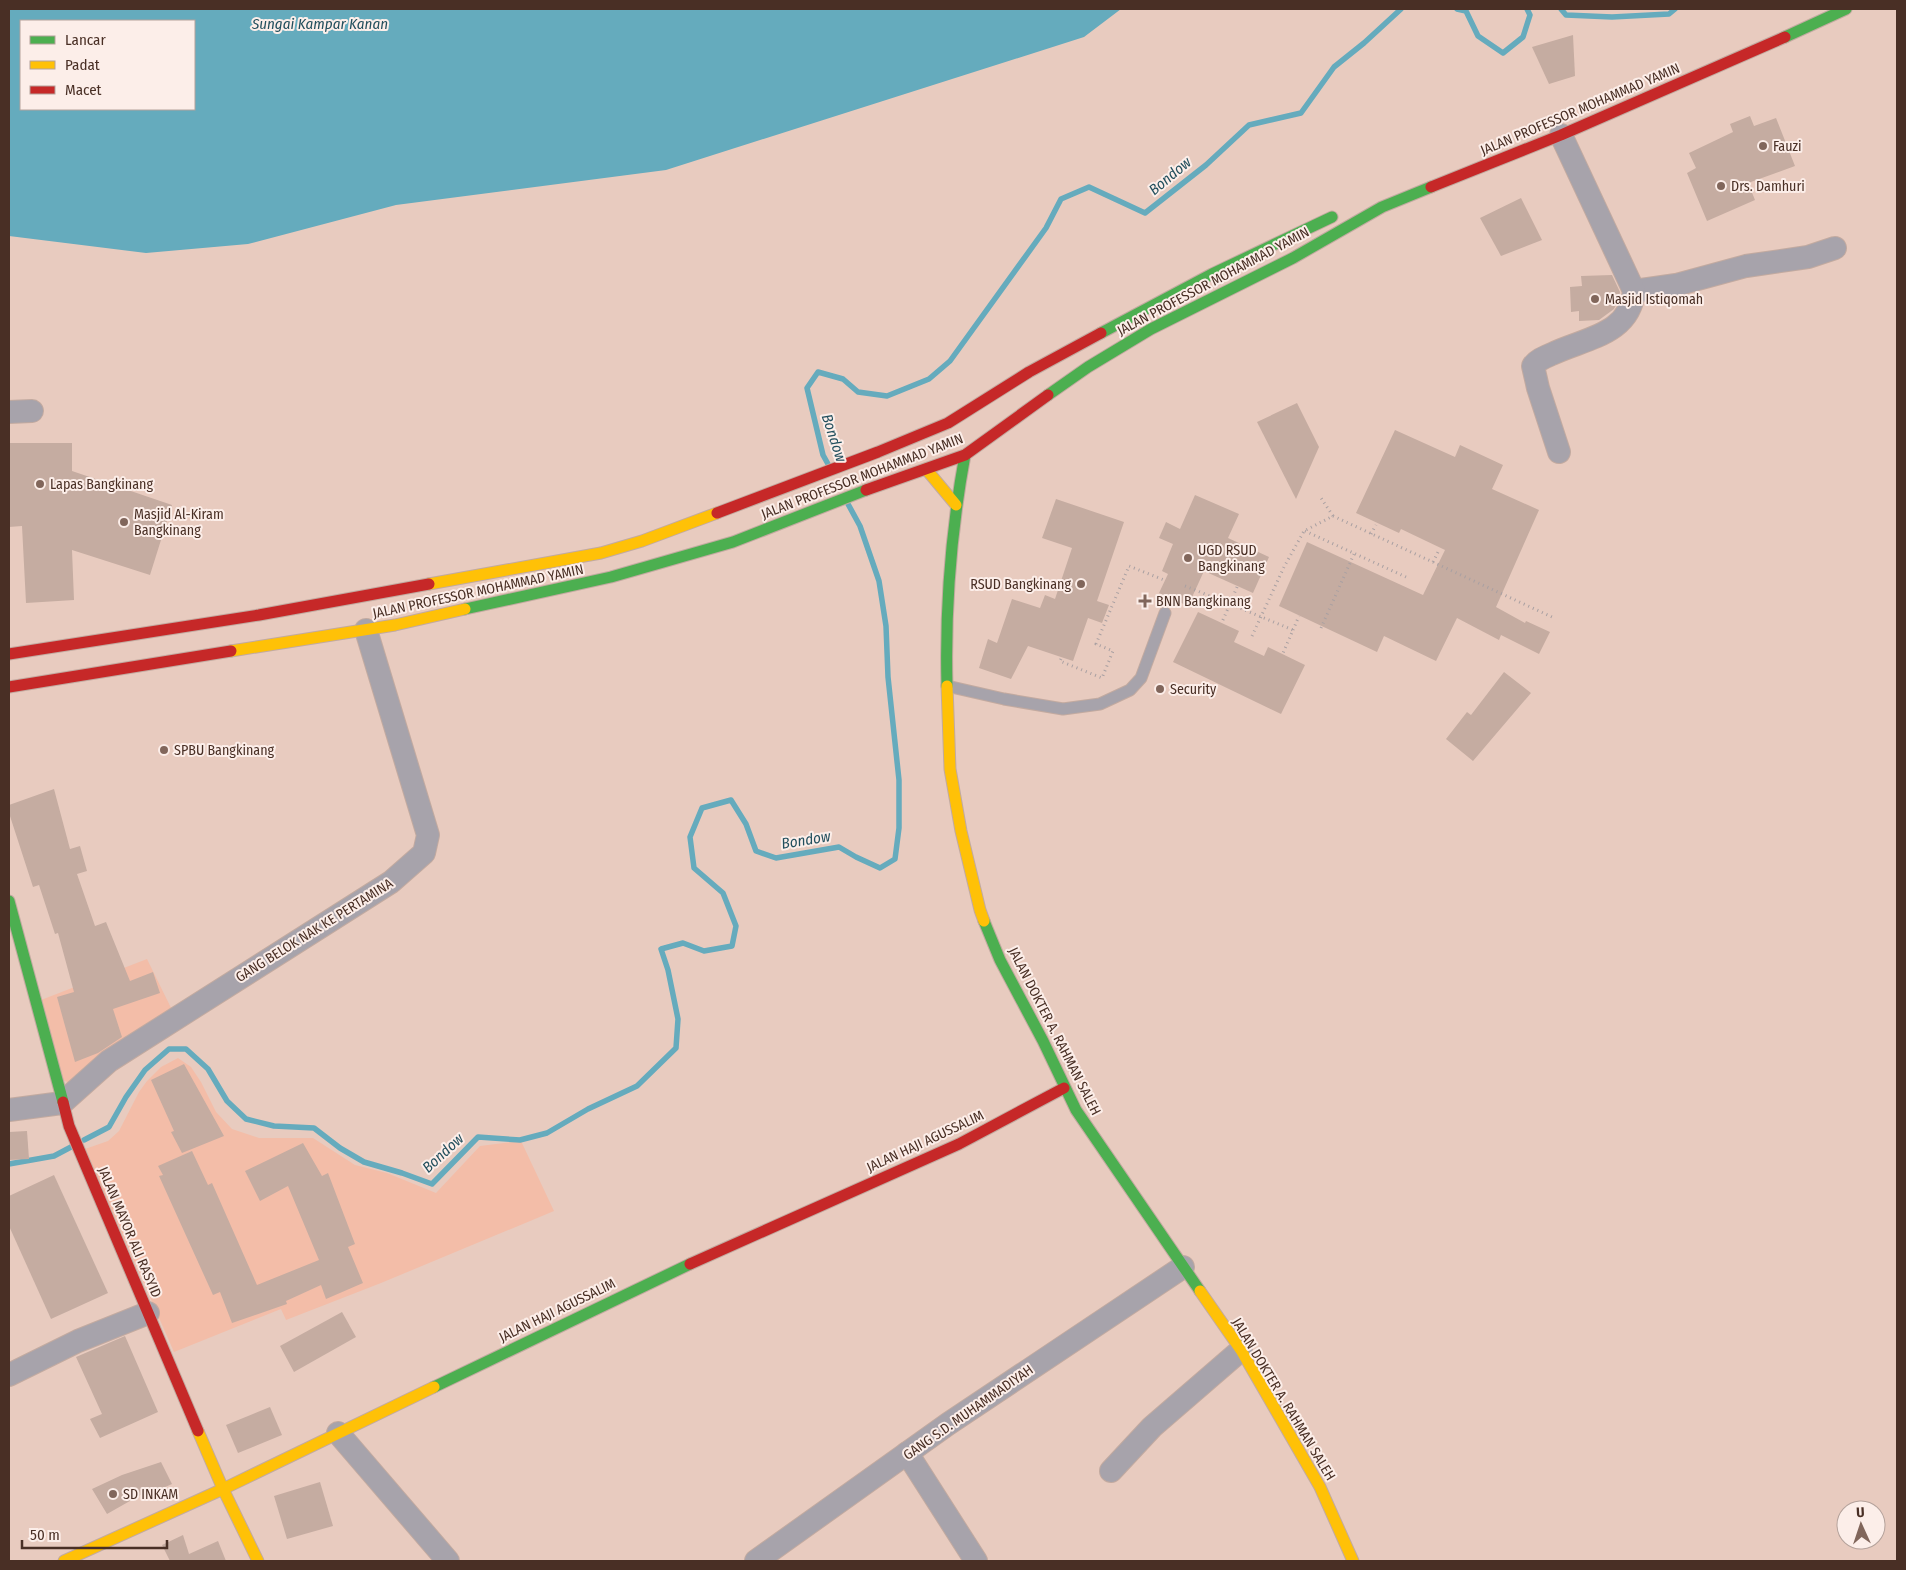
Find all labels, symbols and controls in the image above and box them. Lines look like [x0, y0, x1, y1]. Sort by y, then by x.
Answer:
water label: Sungai Kampar Kanan [251, 15, 388, 33]
legend [20, 20, 195, 110]
text: Lancar [65, 31, 106, 49]
text: Padat [65, 56, 100, 74]
street label: JALAN PROFESSOR MOHAMMAD YAMIN [1478, 60, 1683, 159]
text: Macet [65, 81, 102, 99]
place label: Fauzi [1773, 138, 1802, 155]
marker: Fauzi [1757, 140, 1769, 152]
water label: Bondow [1145, 153, 1195, 199]
place label: Drs. Damhuri [1731, 178, 1805, 195]
marker: Drs. Damhuri [1715, 180, 1727, 192]
street label: JALAN PROFESSOR MOHAMMAD YAMIN [1114, 223, 1312, 339]
place label: Masjid Istiqomah [1605, 291, 1703, 308]
marker: Masjid Istiqomah [1589, 293, 1601, 305]
water label: Bondow [818, 412, 850, 465]
street label: JALAN PROFESSOR MOHAMMAD YAMIN [759, 430, 966, 523]
place label: Lapas Bangkinang [50, 476, 153, 493]
marker: Lapas Bangkinang [34, 478, 46, 490]
place label: Masjid Al-Kiram Bangkinang [134, 506, 224, 539]
marker: Masjid Al-Kiram Bangkinang [118, 516, 130, 528]
place label: UGD RSUD Bangkinang [1198, 542, 1265, 575]
marker: UGD RSUD Bangkinang [1182, 552, 1194, 564]
street label: JALAN PROFESSOR MOHAMMAD YAMIN [371, 561, 585, 622]
place label: RSUD Bangkinang [970, 576, 1071, 593]
marker: RSUD Bangkinang [1075, 578, 1087, 590]
place label: BNN Bangkinang [1156, 593, 1251, 610]
marker: BNN Bangkinang [1138, 594, 1152, 608]
place label: Security [1170, 681, 1217, 698]
marker: Security [1154, 683, 1166, 695]
place label: SPBU Bangkinang [174, 742, 275, 759]
marker: SPBU Bangkinang [158, 744, 170, 756]
water label: Bondow [780, 827, 832, 853]
street label: GANG BELOK NAK KE PERTAMINA [233, 875, 397, 986]
street label: JALAN DOKTER A. RAHMAN SALEH [1005, 944, 1104, 1118]
street label: JALAN HAJI AGUSSALIM [864, 1107, 987, 1176]
water label: Bondow [419, 1129, 467, 1176]
street label: JALAN MAYOR ALI RASYID [94, 1164, 165, 1300]
street label: JALAN HAJI AGUSSALIM [496, 1275, 618, 1346]
street label: JALAN DOKTER A. RAHMAN SALEH [1228, 1315, 1339, 1484]
street label: GANG S.D. MUHAMMADIYAH [900, 1361, 1036, 1464]
place label: SD INKAM [123, 1486, 178, 1503]
marker: SD INKAM [107, 1488, 119, 1500]
north arrow [1836, 1500, 1886, 1550]
text: U [1856, 1504, 1865, 1521]
scale bar [22, 1518, 168, 1550]
text: 50 m [30, 1526, 60, 1544]

